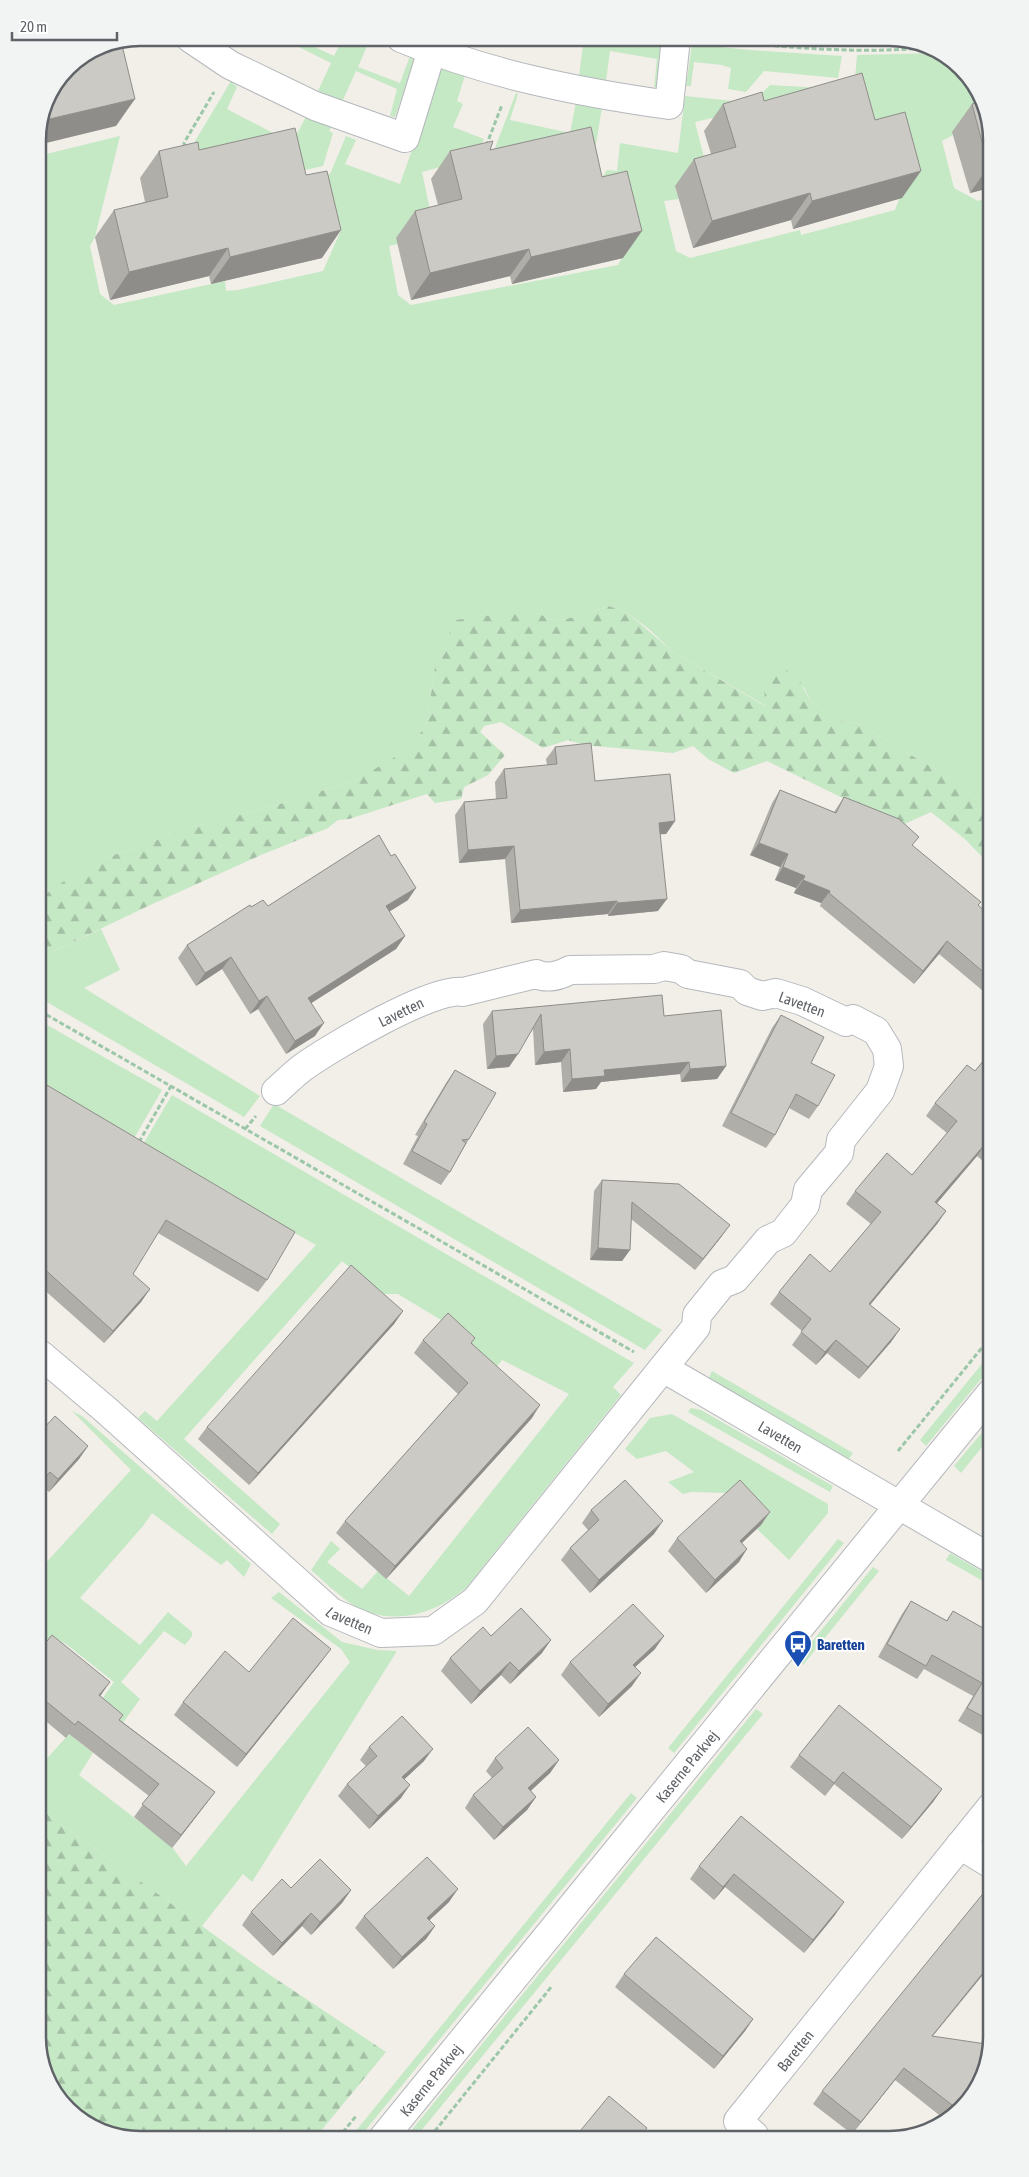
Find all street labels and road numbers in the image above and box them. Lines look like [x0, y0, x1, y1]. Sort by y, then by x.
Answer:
street label: Lavetten [776, 988, 828, 1020]
street label: Lavetten [376, 994, 426, 1030]
street label: Lavetten [755, 1417, 806, 1456]
street label: Lavetten [323, 1603, 375, 1637]
street label: Kaserne Parkvej [652, 1727, 721, 1806]
street label: Baretten [773, 2026, 817, 2074]
street label: Kaserne Parkvej [396, 2040, 465, 2119]

